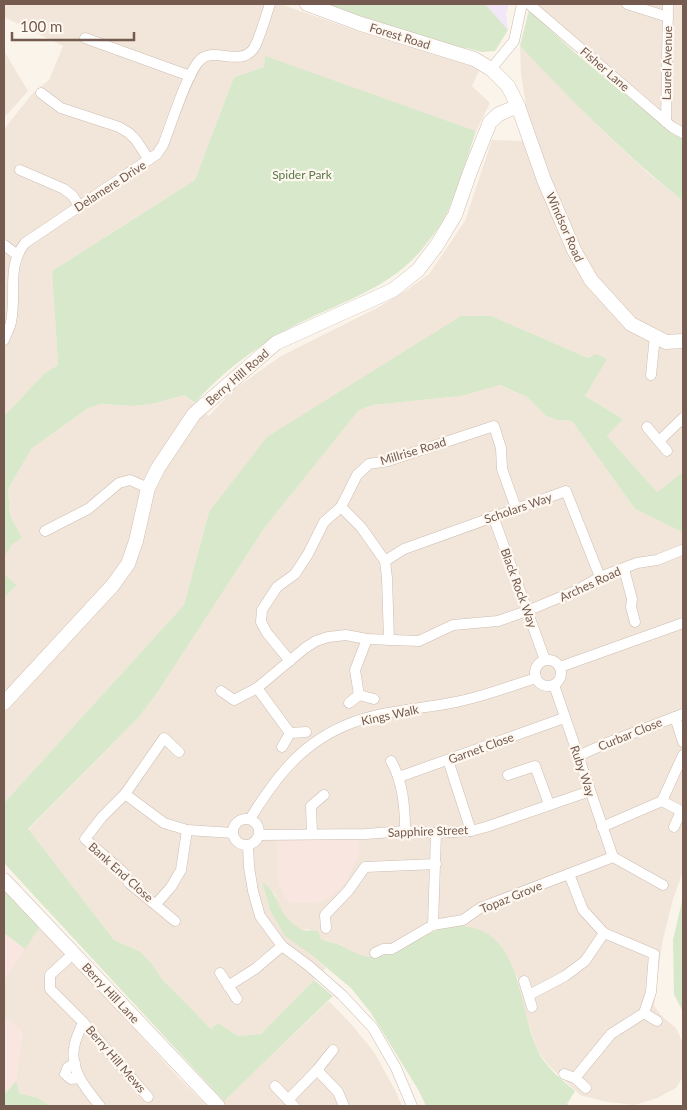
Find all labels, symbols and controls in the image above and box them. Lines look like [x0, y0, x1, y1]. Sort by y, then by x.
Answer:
scale bar [12, 10, 135, 42]
text: 100 m [20, 17, 62, 35]
street label: Forest Road [368, 20, 432, 52]
street label: Laurel Avenue [659, 26, 675, 100]
street label: Fisher Lane [577, 44, 633, 94]
street label: Delamere Drive [71, 157, 149, 215]
park label: Spider Park [272, 167, 333, 182]
street label: Windsor Road [543, 190, 587, 264]
street label: Berry Hill Road [202, 345, 272, 409]
street label: Millrise Road [378, 434, 448, 468]
street label: Scholars Way [482, 489, 555, 527]
street label: Black Rock Way [498, 546, 541, 631]
street label: Arches Road [557, 563, 623, 605]
street label: Kings Walk [360, 701, 421, 728]
street label: Curbar Close [596, 714, 664, 754]
street label: Garnet Close [446, 729, 516, 767]
street label: Ruby Way [567, 743, 599, 799]
street label: Sapphire Street [387, 822, 469, 840]
street label: Bank End Close [86, 839, 156, 905]
street label: Topaz Grove [478, 878, 544, 916]
street label: Berry Hill Lane [79, 960, 143, 1026]
street label: Berry Hill Mews [83, 1022, 149, 1096]

